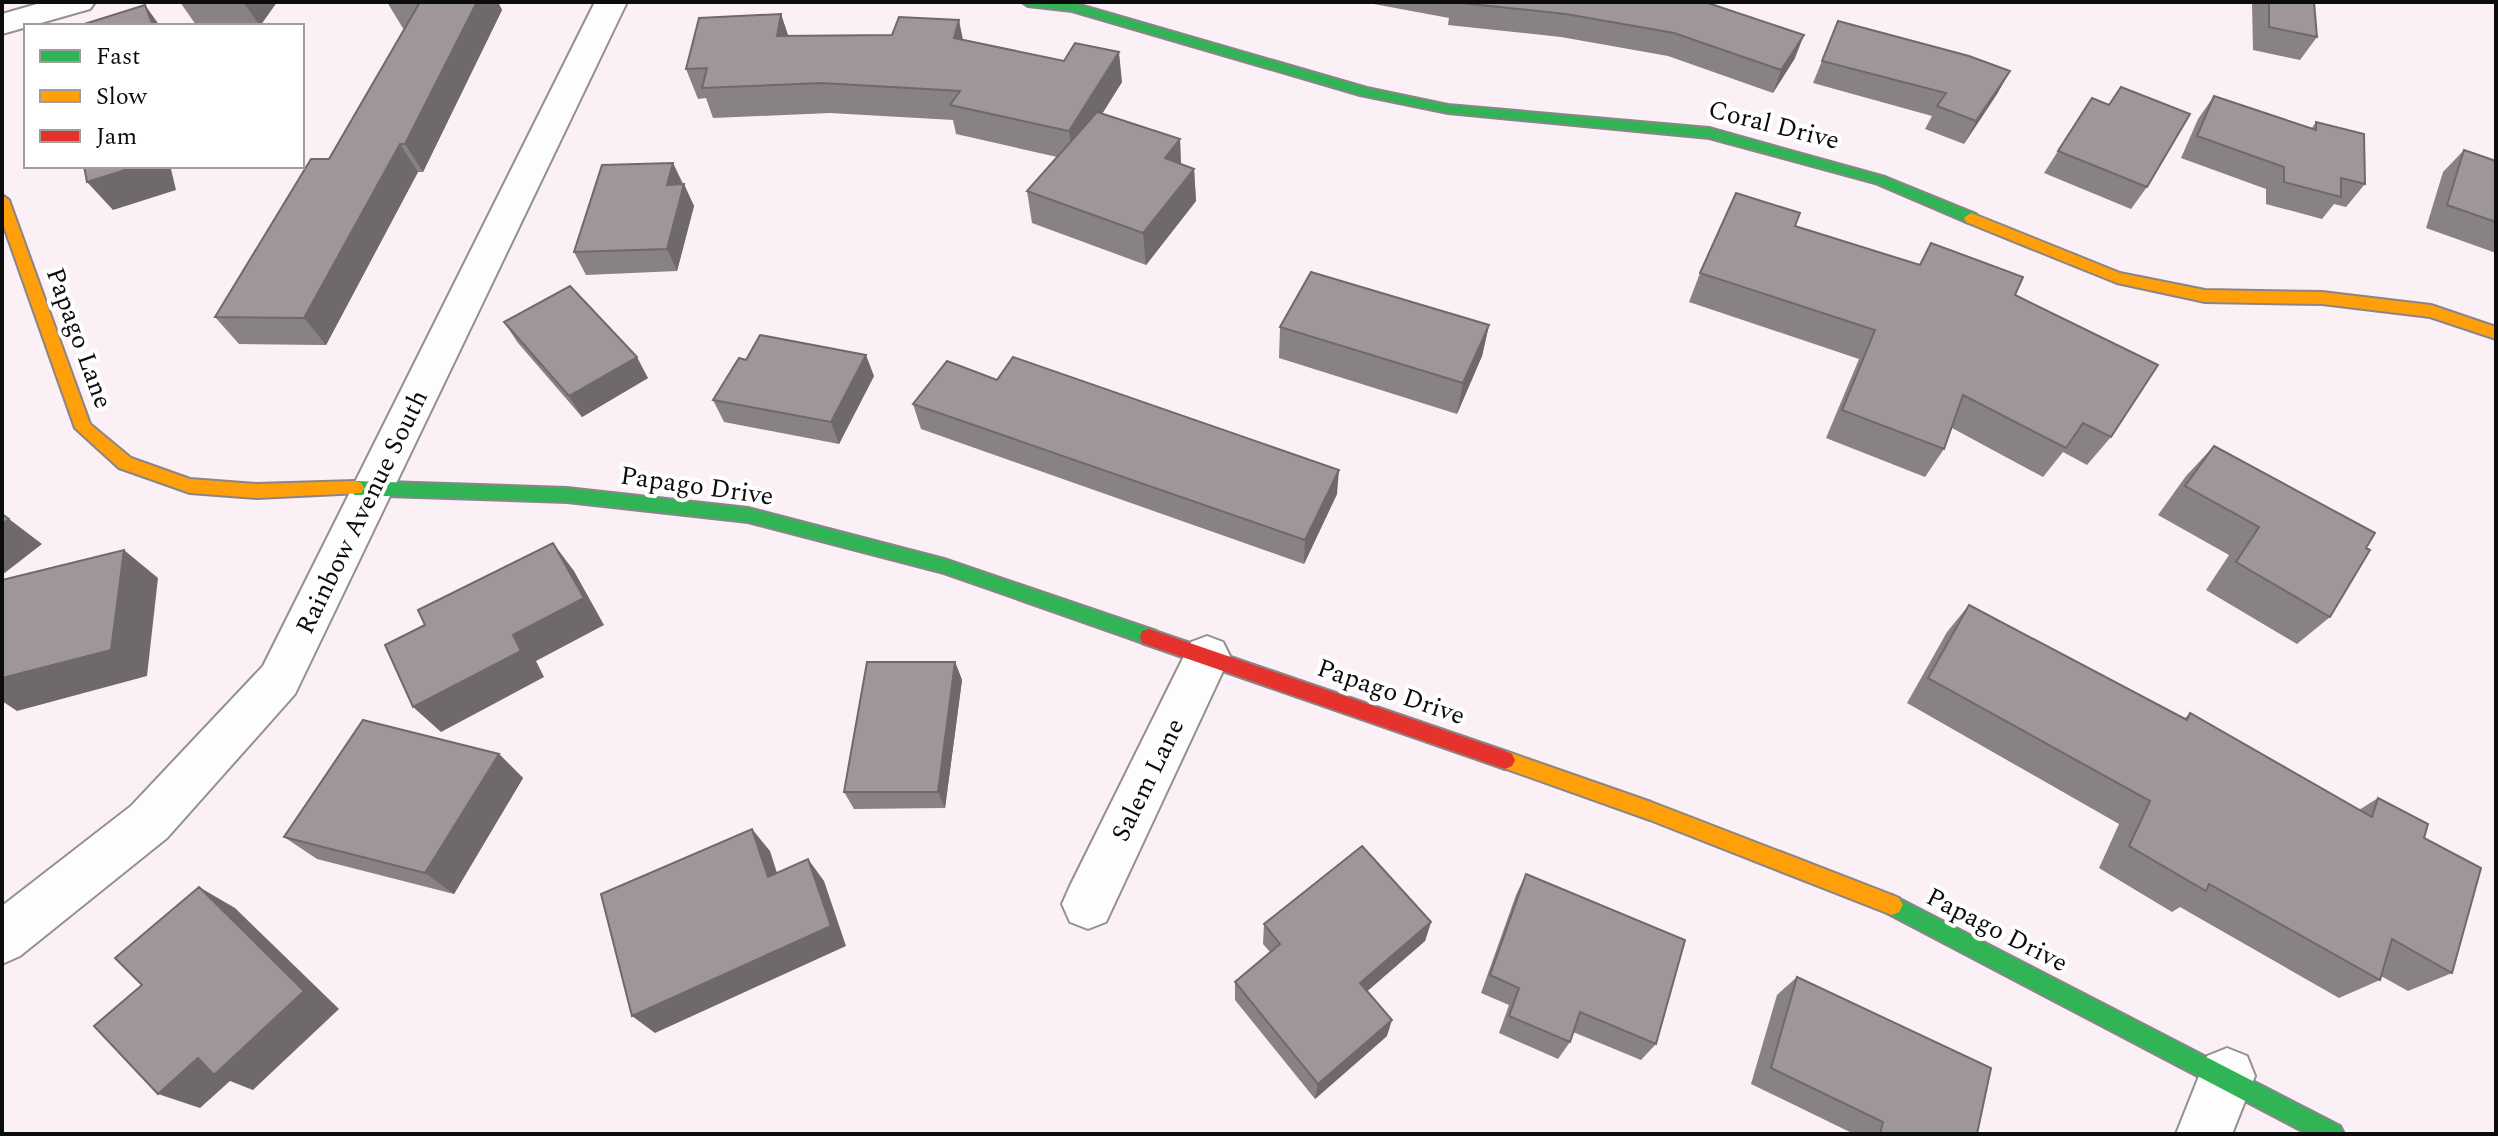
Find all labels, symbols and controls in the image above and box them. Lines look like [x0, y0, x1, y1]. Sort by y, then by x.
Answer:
legend [24, 24, 304, 168]
text: Fast [96, 39, 141, 75]
text: Slow [96, 79, 148, 115]
street label: Coral Drive [1704, 89, 1844, 161]
text: Jam [96, 119, 137, 155]
street label: Papago Lane [35, 262, 123, 414]
street label: Rainbow Avenue South [285, 383, 439, 641]
street label: Papago Drive [618, 455, 776, 517]
street label: Papago Drive [1311, 648, 1471, 736]
street label: Salem Lane [1101, 712, 1195, 848]
street label: Papago Drive [1919, 877, 2075, 983]

